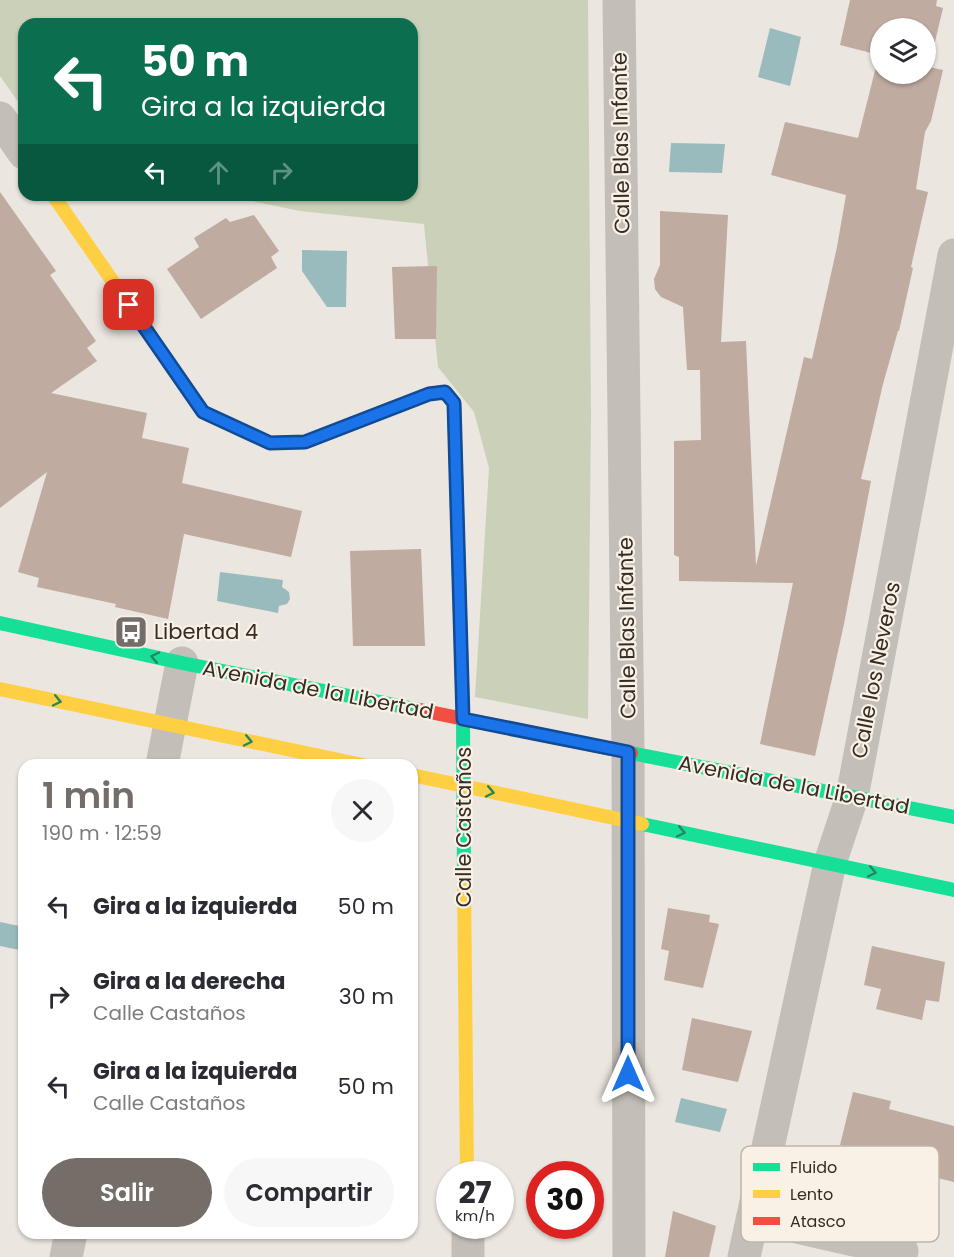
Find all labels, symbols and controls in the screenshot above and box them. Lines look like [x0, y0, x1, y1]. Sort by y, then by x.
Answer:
map controls [870, 18, 936, 84]
button: layers [870, 18, 936, 84]
text: 50 m [141, 32, 249, 91]
icon: left [42, 42, 120, 120]
street label: Calle Blas Infante [604, 52, 637, 234]
text: Gira a la izquierda [141, 88, 386, 125]
icon: left [139, 156, 172, 189]
icon: ahead [202, 156, 235, 189]
icon: right [265, 156, 298, 189]
pin [103, 279, 154, 330]
icon: arrive [112, 288, 145, 321]
street label: Calle Blas Infante [610, 537, 643, 719]
street label: Calle los Neveros [844, 579, 907, 761]
bus stop icon: Libertad 4 [113, 614, 149, 650]
place label: Libertad 4 [154, 617, 258, 646]
one-way arrow [151, 651, 161, 664]
street label: Avenida de la Libertad [200, 653, 436, 726]
one-way arrow [52, 694, 62, 707]
one-way arrow [243, 734, 253, 747]
street label: Calle Castaños [449, 747, 478, 907]
street label: Avenida de la Libertad [676, 748, 912, 821]
text: 1 min [42, 770, 135, 821]
button: close [331, 779, 394, 842]
one-way arrow [485, 785, 495, 798]
text: 190 m · 12:59 [42, 819, 162, 847]
one-way arrow [676, 825, 686, 838]
one-way arrow [867, 865, 877, 878]
icon: left [42, 890, 75, 923]
text: Gira a la izquierda [93, 891, 297, 922]
text: 50 m [338, 891, 394, 922]
text: Gira a la derecha [93, 966, 286, 997]
icon: right [42, 980, 75, 1013]
text: 30 m [339, 981, 394, 1012]
text: Calle Castaños [93, 999, 246, 1027]
position arrow [596, 1042, 660, 1106]
text: Gira a la izquierda [93, 1056, 297, 1087]
icon: left [42, 1070, 75, 1103]
text: 50 m [338, 1071, 394, 1102]
text: Calle Castaños [93, 1089, 246, 1117]
legend [741, 1146, 939, 1242]
text: Fluido [790, 1156, 837, 1179]
button: Salir [42, 1158, 212, 1227]
button: Compartir [224, 1158, 394, 1227]
speed limit sign: 30 [526, 1161, 604, 1239]
text: 27 [458, 1171, 492, 1214]
text: Lento [790, 1183, 833, 1206]
text: km/h [455, 1205, 495, 1226]
text: Atasco [790, 1210, 846, 1233]

